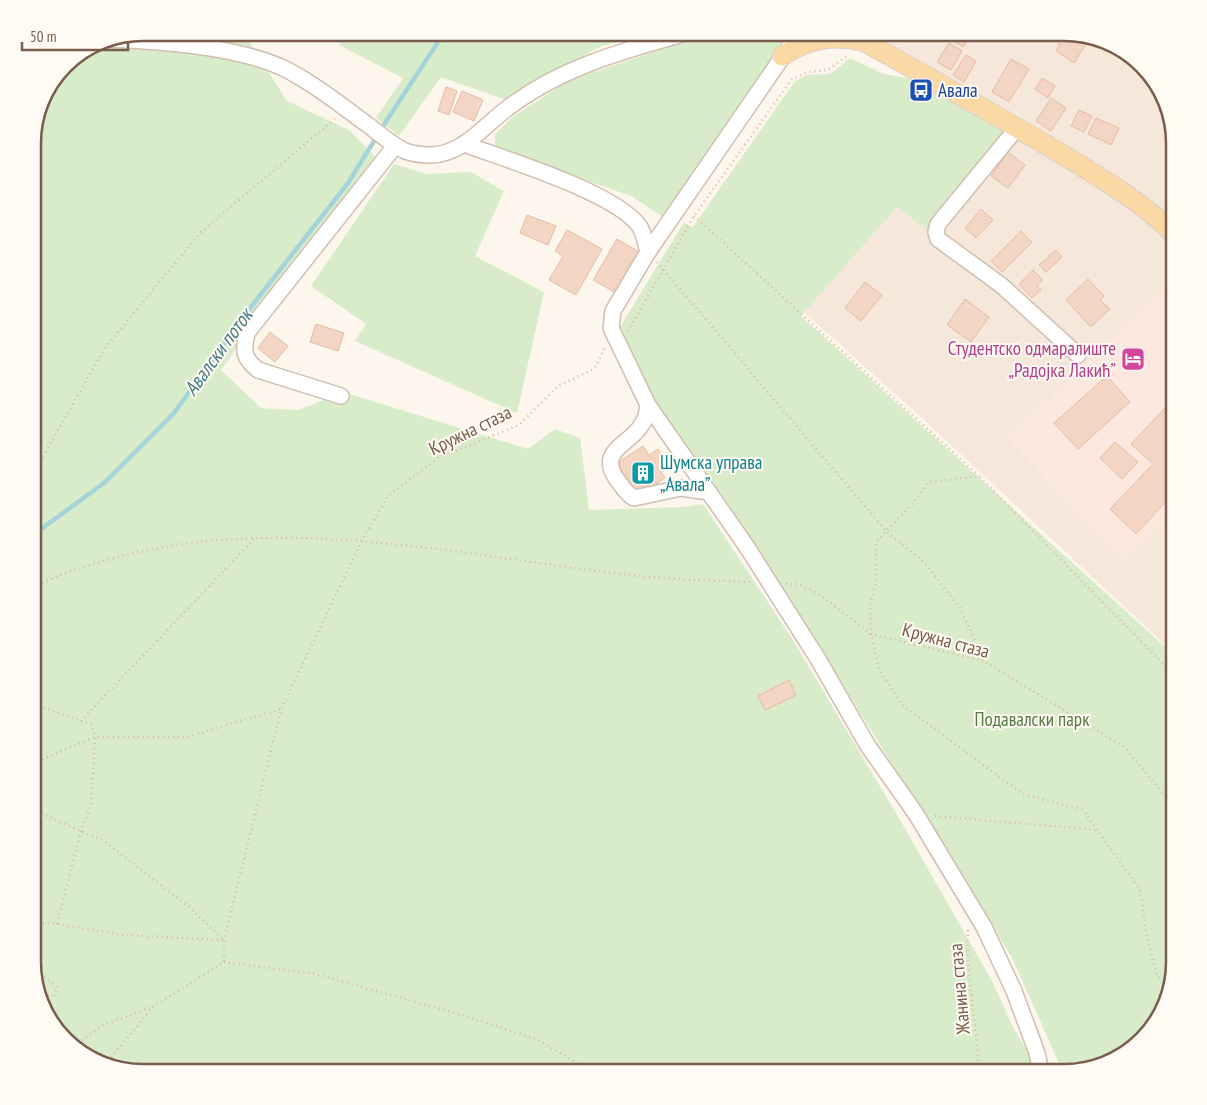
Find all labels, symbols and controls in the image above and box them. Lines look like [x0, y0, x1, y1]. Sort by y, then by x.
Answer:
scale bar [22, 20, 129, 52]
text: 50 m [30, 27, 56, 46]
bus stop icon: Авала [908, 77, 934, 103]
place label: Авала [938, 78, 978, 102]
water label: Авалски поток [178, 302, 260, 401]
place label: Студентско одмаралиште „Радојка Лакић” [948, 336, 1116, 382]
hotel icon: Студентско одмаралиште „Радојка Лакић” [1120, 346, 1146, 372]
street label: Кружна стаза [425, 400, 515, 460]
place label: Шумска управа „Авала” [660, 450, 762, 496]
building icon: Шумска управа „Авала” [630, 460, 656, 486]
street label: Кружна стаза [900, 617, 992, 663]
park label: Подавалски парк [974, 707, 1090, 731]
street label: Жанина стаза [943, 943, 975, 1036]

